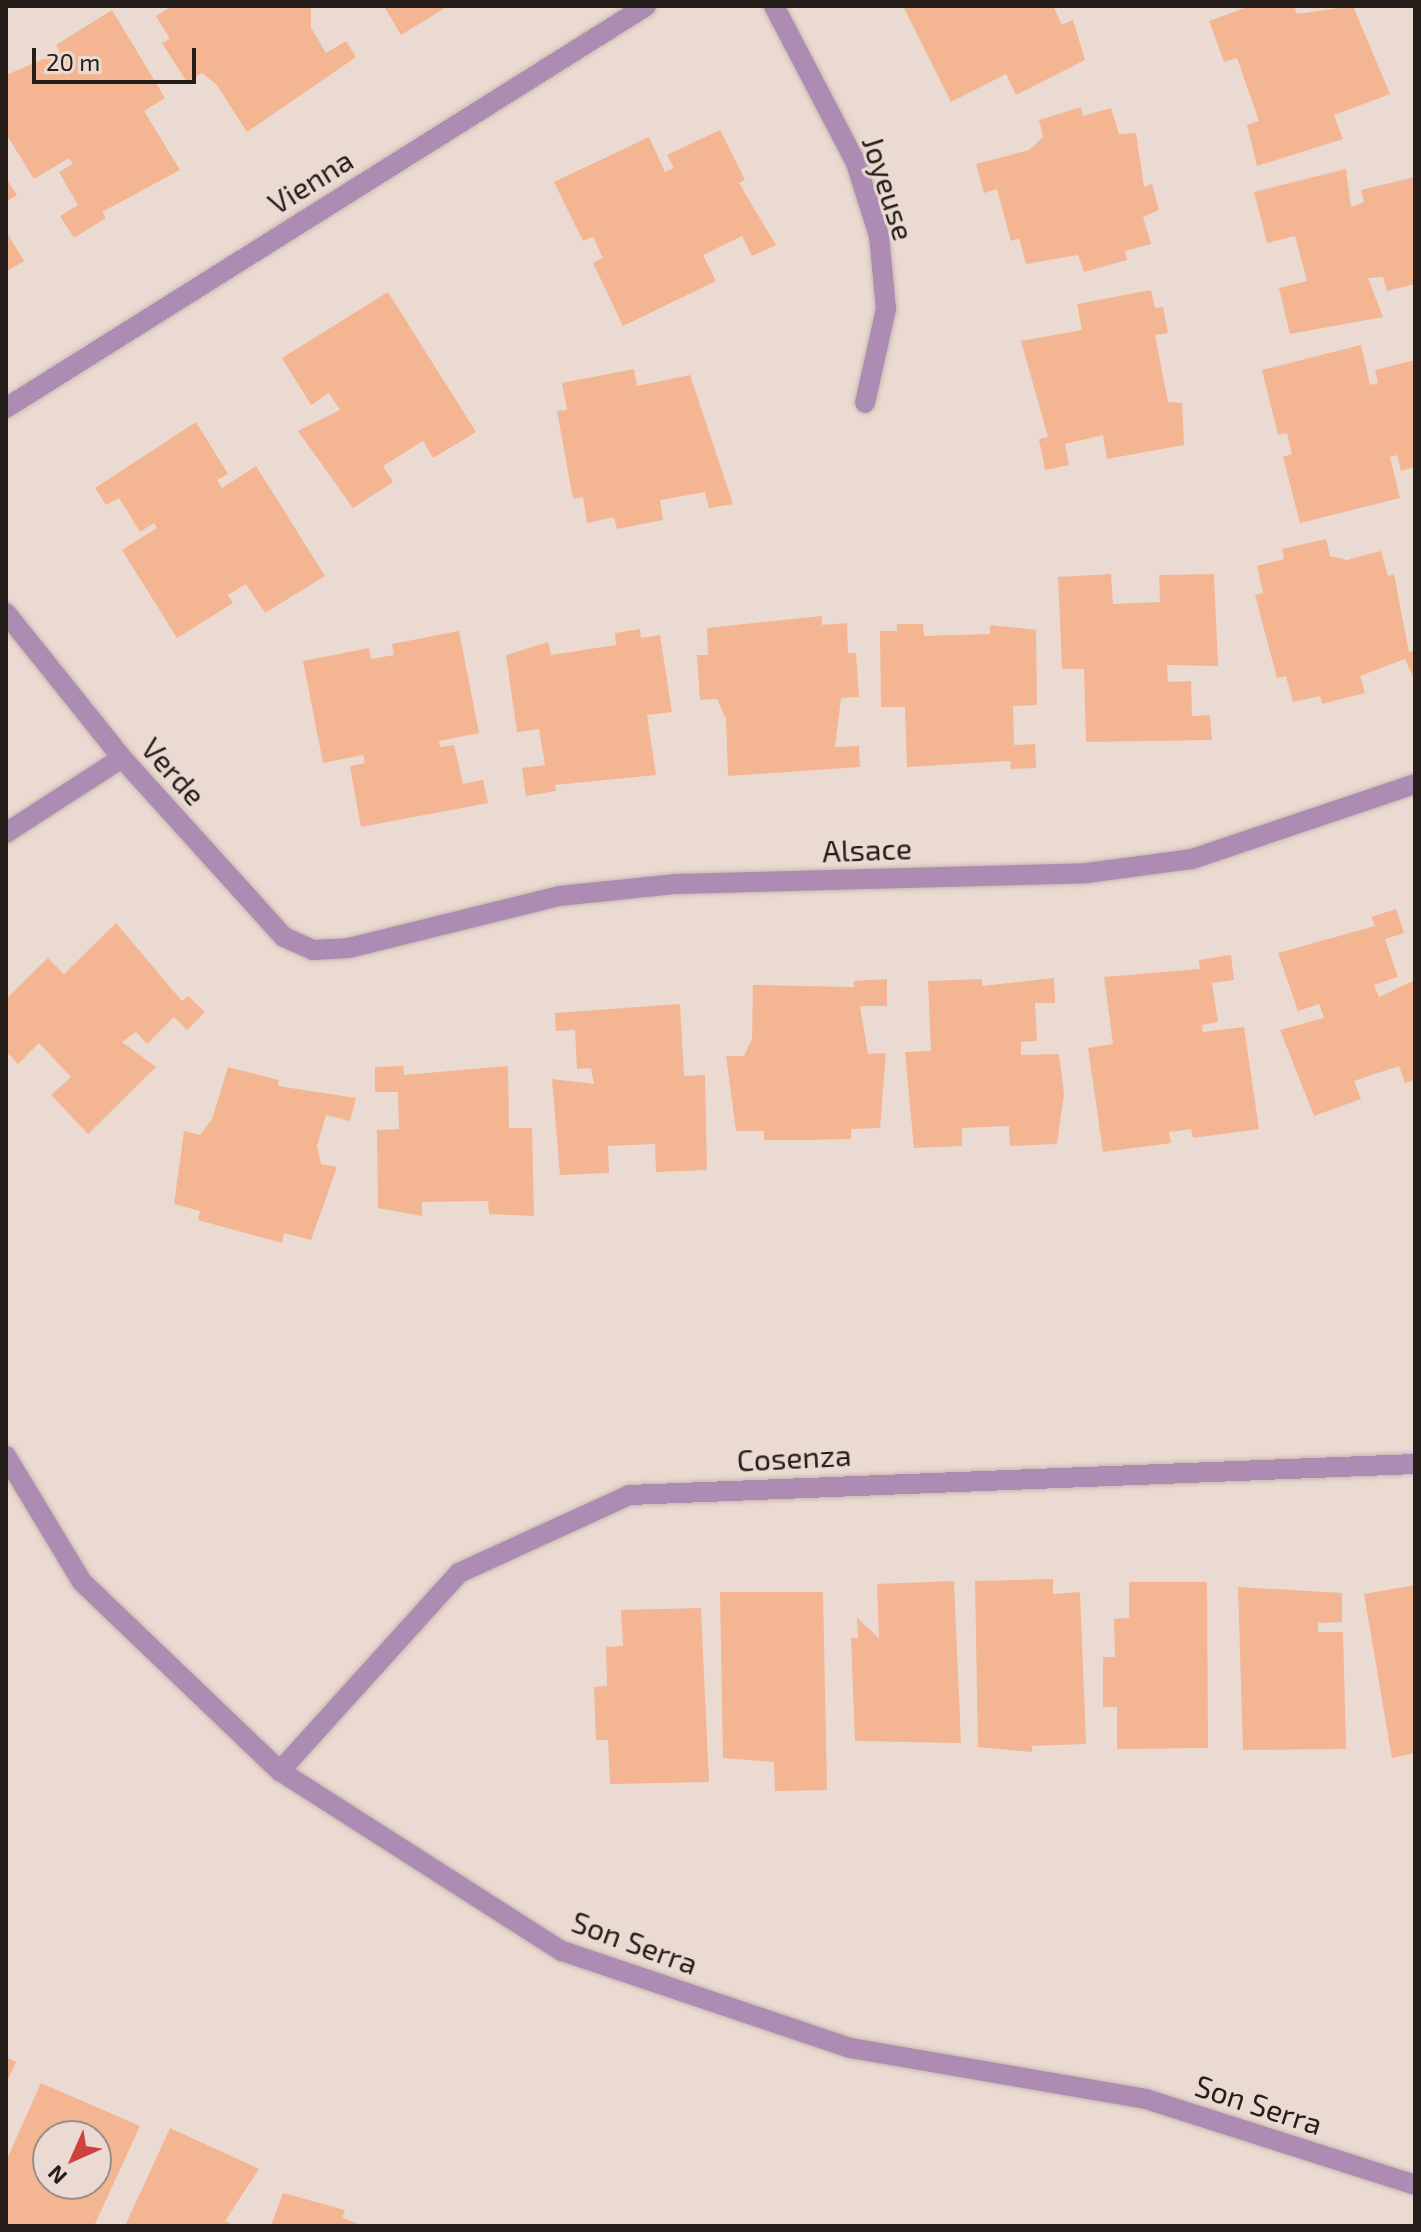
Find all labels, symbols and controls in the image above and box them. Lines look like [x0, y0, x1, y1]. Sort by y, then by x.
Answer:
scale bar [36, 32, 200, 82]
text: 20 m [46, 47, 100, 76]
street label: Joyeuse [855, 131, 923, 245]
street label: Vienna [261, 141, 359, 221]
street label: Verde [134, 730, 214, 812]
street label: Alsace [821, 829, 913, 869]
street label: Cosenza [736, 1436, 852, 1478]
street label: Son Serra [567, 1903, 703, 1981]
street label: Son Serra [1191, 2067, 1327, 2141]
north arrow [32, 2120, 112, 2200]
text: N [42, 2161, 71, 2190]

